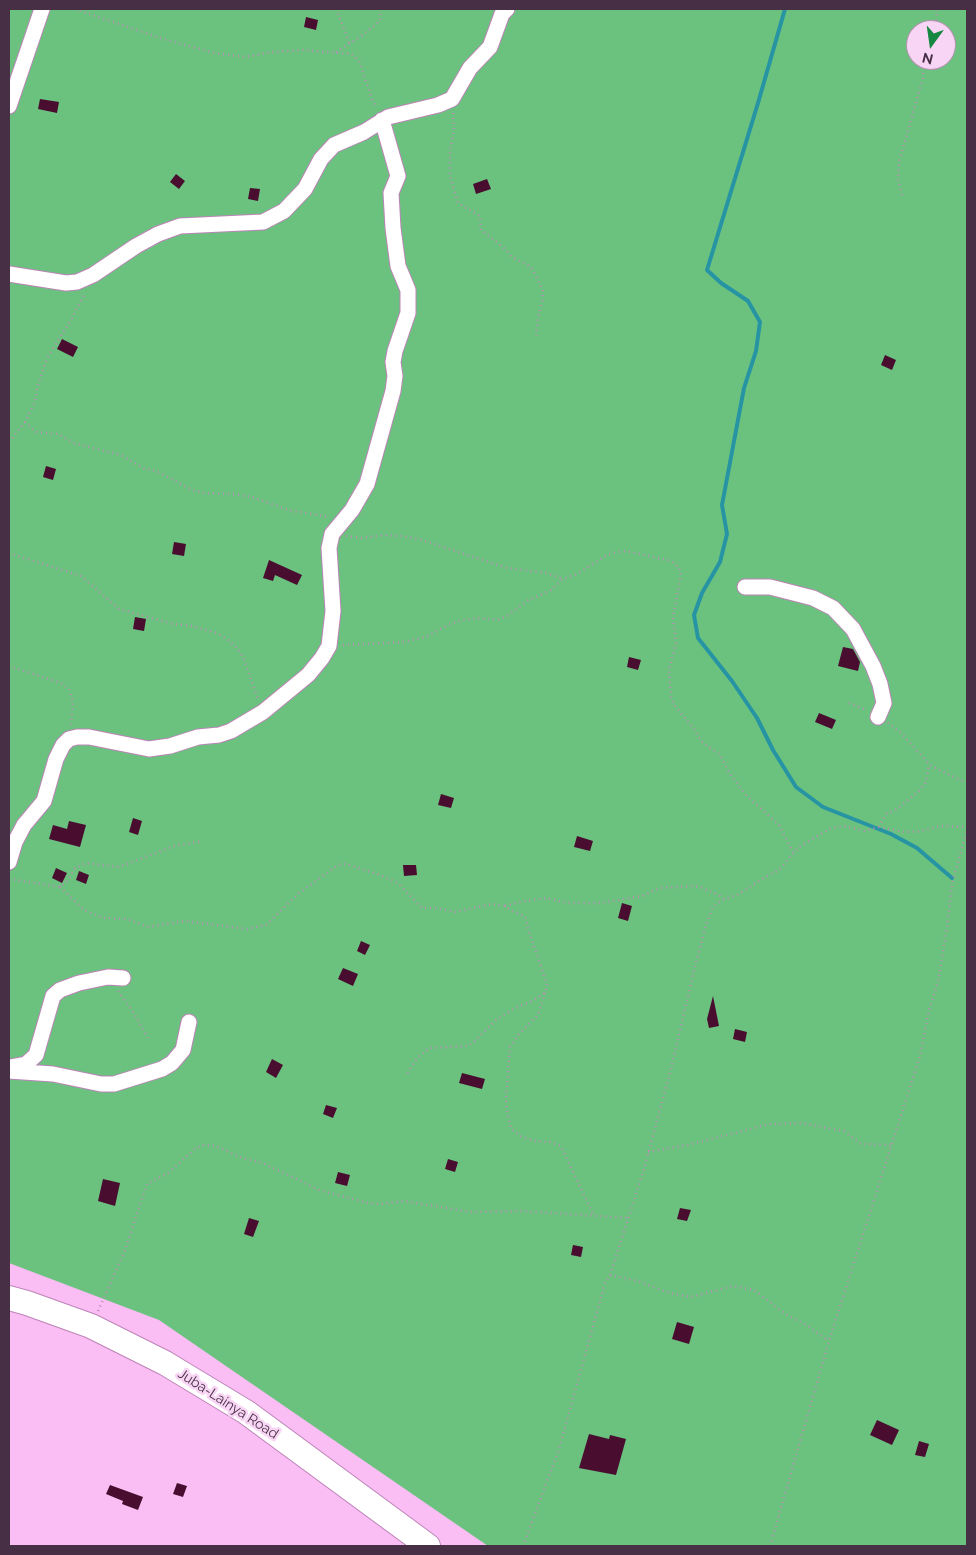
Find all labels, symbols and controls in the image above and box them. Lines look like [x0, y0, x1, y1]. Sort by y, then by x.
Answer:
north arrow [906, 20, 956, 70]
text: N [920, 50, 935, 68]
street label: Juba-Lainya Road [175, 1365, 281, 1443]

